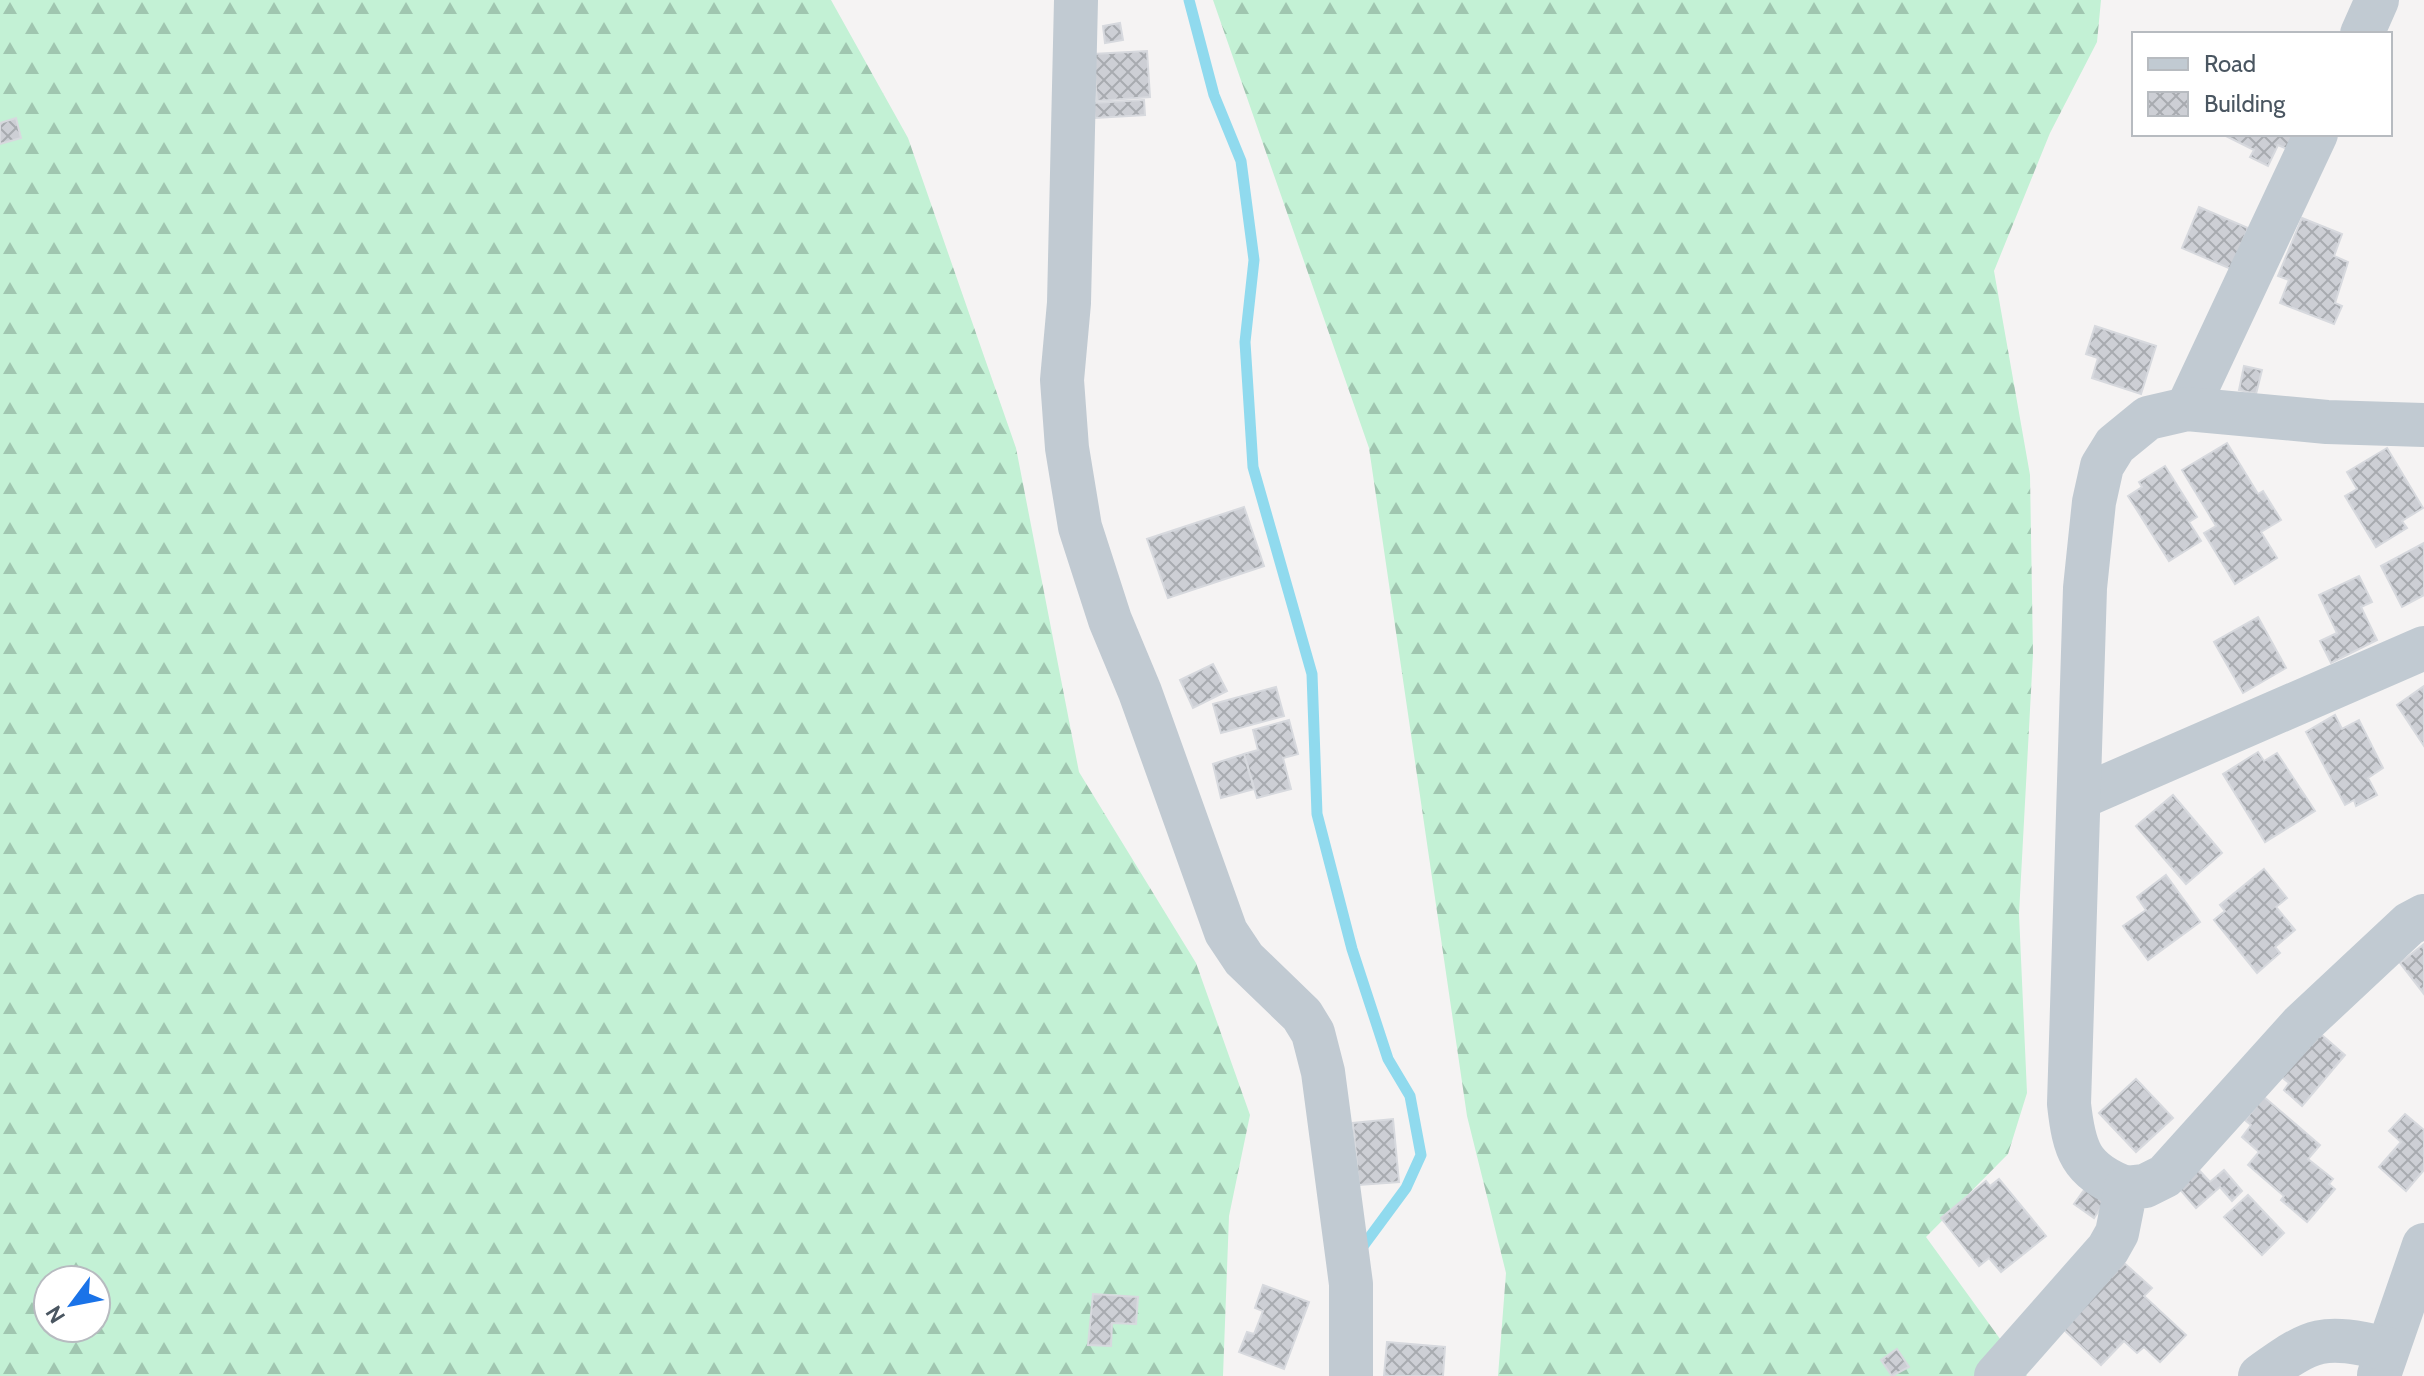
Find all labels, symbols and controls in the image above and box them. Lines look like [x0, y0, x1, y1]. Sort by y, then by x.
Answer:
legend [2132, 32, 2392, 136]
text: Road [2204, 49, 2256, 78]
text: Building [2204, 89, 2286, 118]
north arrow [32, 1264, 112, 1344]
text: N [40, 1301, 71, 1328]

